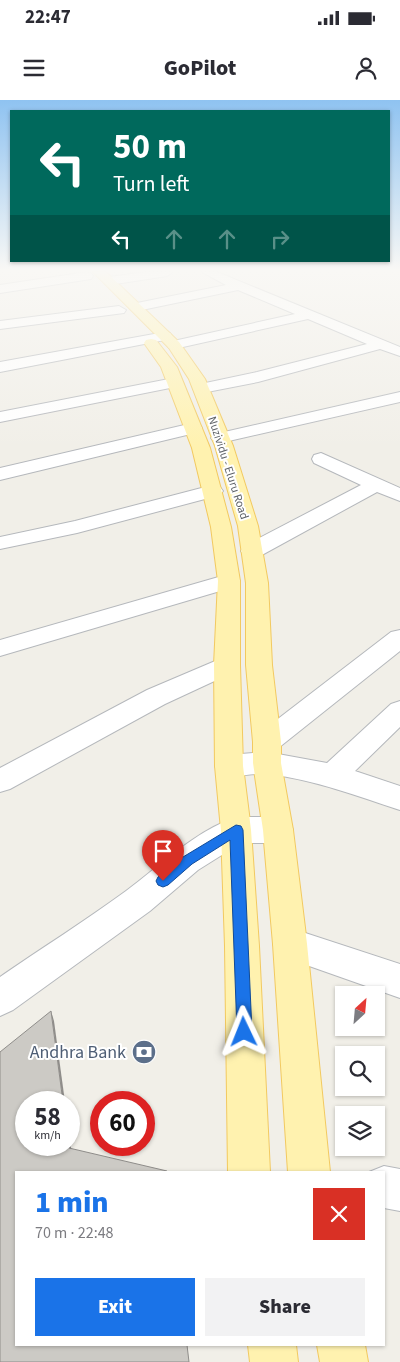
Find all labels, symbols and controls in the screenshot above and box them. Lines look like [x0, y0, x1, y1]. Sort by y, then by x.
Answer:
text: 22:47 [25, 4, 71, 31]
text: GoPilot [164, 52, 236, 84]
icon: menu [20, 54, 48, 82]
icon: person [352, 54, 380, 82]
text: 50 m [113, 122, 187, 172]
icon: left [30, 130, 95, 195]
text: Turn left [113, 168, 189, 200]
icon: left [107, 225, 135, 253]
icon: ahead [160, 225, 188, 253]
icon: ahead [213, 225, 241, 253]
icon: right [266, 225, 294, 253]
street label: Nuzividu - Eluru Road [203, 414, 253, 522]
pin [142, 830, 184, 881]
icon: arrive [149, 837, 177, 865]
north arrow [335, 986, 385, 1036]
map controls [335, 986, 385, 1156]
position arrow [217, 1005, 269, 1057]
bank icon: Andhra Bank [131, 1039, 157, 1065]
place label: Andhra Bank [30, 1040, 126, 1065]
button: search [335, 1046, 385, 1096]
speed limit sign: 60 [90, 1091, 155, 1156]
text: 58 [34, 1099, 61, 1135]
button: layers [335, 1106, 385, 1156]
text: km/h [34, 1127, 61, 1144]
text: 1 min [35, 1181, 109, 1224]
button: close [313, 1188, 365, 1240]
text: 70 m · 22:48 [35, 1222, 114, 1244]
button: Exit [35, 1278, 195, 1336]
button: Share [205, 1278, 365, 1336]

